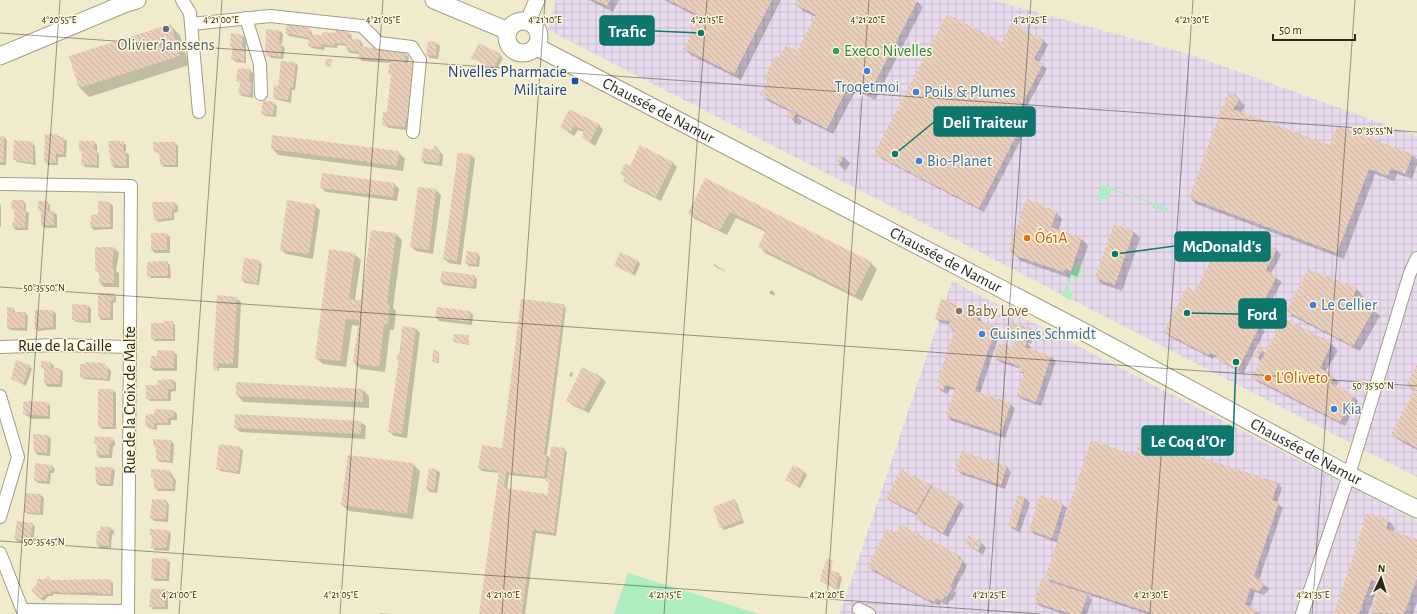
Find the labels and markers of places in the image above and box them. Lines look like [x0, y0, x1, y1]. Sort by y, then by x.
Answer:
callout: Trafic [600, 16, 654, 45]
marker: Olivier Janssens [161, 24, 171, 34]
place label: Olivier Janssens [117, 37, 215, 53]
place label: Execo Nivelles [844, 43, 932, 59]
marker: Execo Nivelles [831, 46, 841, 56]
place label: Nivelles Pharmacie Militaire [448, 64, 567, 98]
marker: Troqetmoi [862, 66, 872, 76]
marker: Nivelles Pharmacie Militaire [570, 76, 580, 86]
place label: Troqetmoi [835, 79, 900, 95]
place label: Poils & Plumes [924, 84, 1016, 100]
marker: Poils & Plumes [911, 87, 921, 97]
callout: Deli Traiteur [934, 107, 1035, 136]
place label: Bio-Planet [927, 153, 992, 169]
marker: Bio-Planet [914, 156, 924, 166]
place label: Ô61A [1035, 228, 1067, 246]
callout: McDonald's [1175, 232, 1270, 261]
marker: Ô61A [1022, 233, 1032, 243]
place label: Le Cellier [1321, 297, 1378, 313]
callout: Ford [1239, 299, 1286, 328]
marker: Le Cellier [1308, 300, 1318, 310]
place label: Baby Love [967, 303, 1028, 320]
marker: Baby Love [954, 306, 964, 316]
place label: Cuisines Schmidt [990, 326, 1096, 342]
marker: Cuisines Schmidt [977, 329, 987, 339]
place label: L'Oliveto [1276, 370, 1328, 386]
marker: L'Oliveto [1263, 373, 1273, 383]
place label: Kia [1342, 401, 1362, 417]
marker: Kia [1329, 404, 1339, 414]
callout: Le Coq d'Or [1142, 426, 1233, 455]

